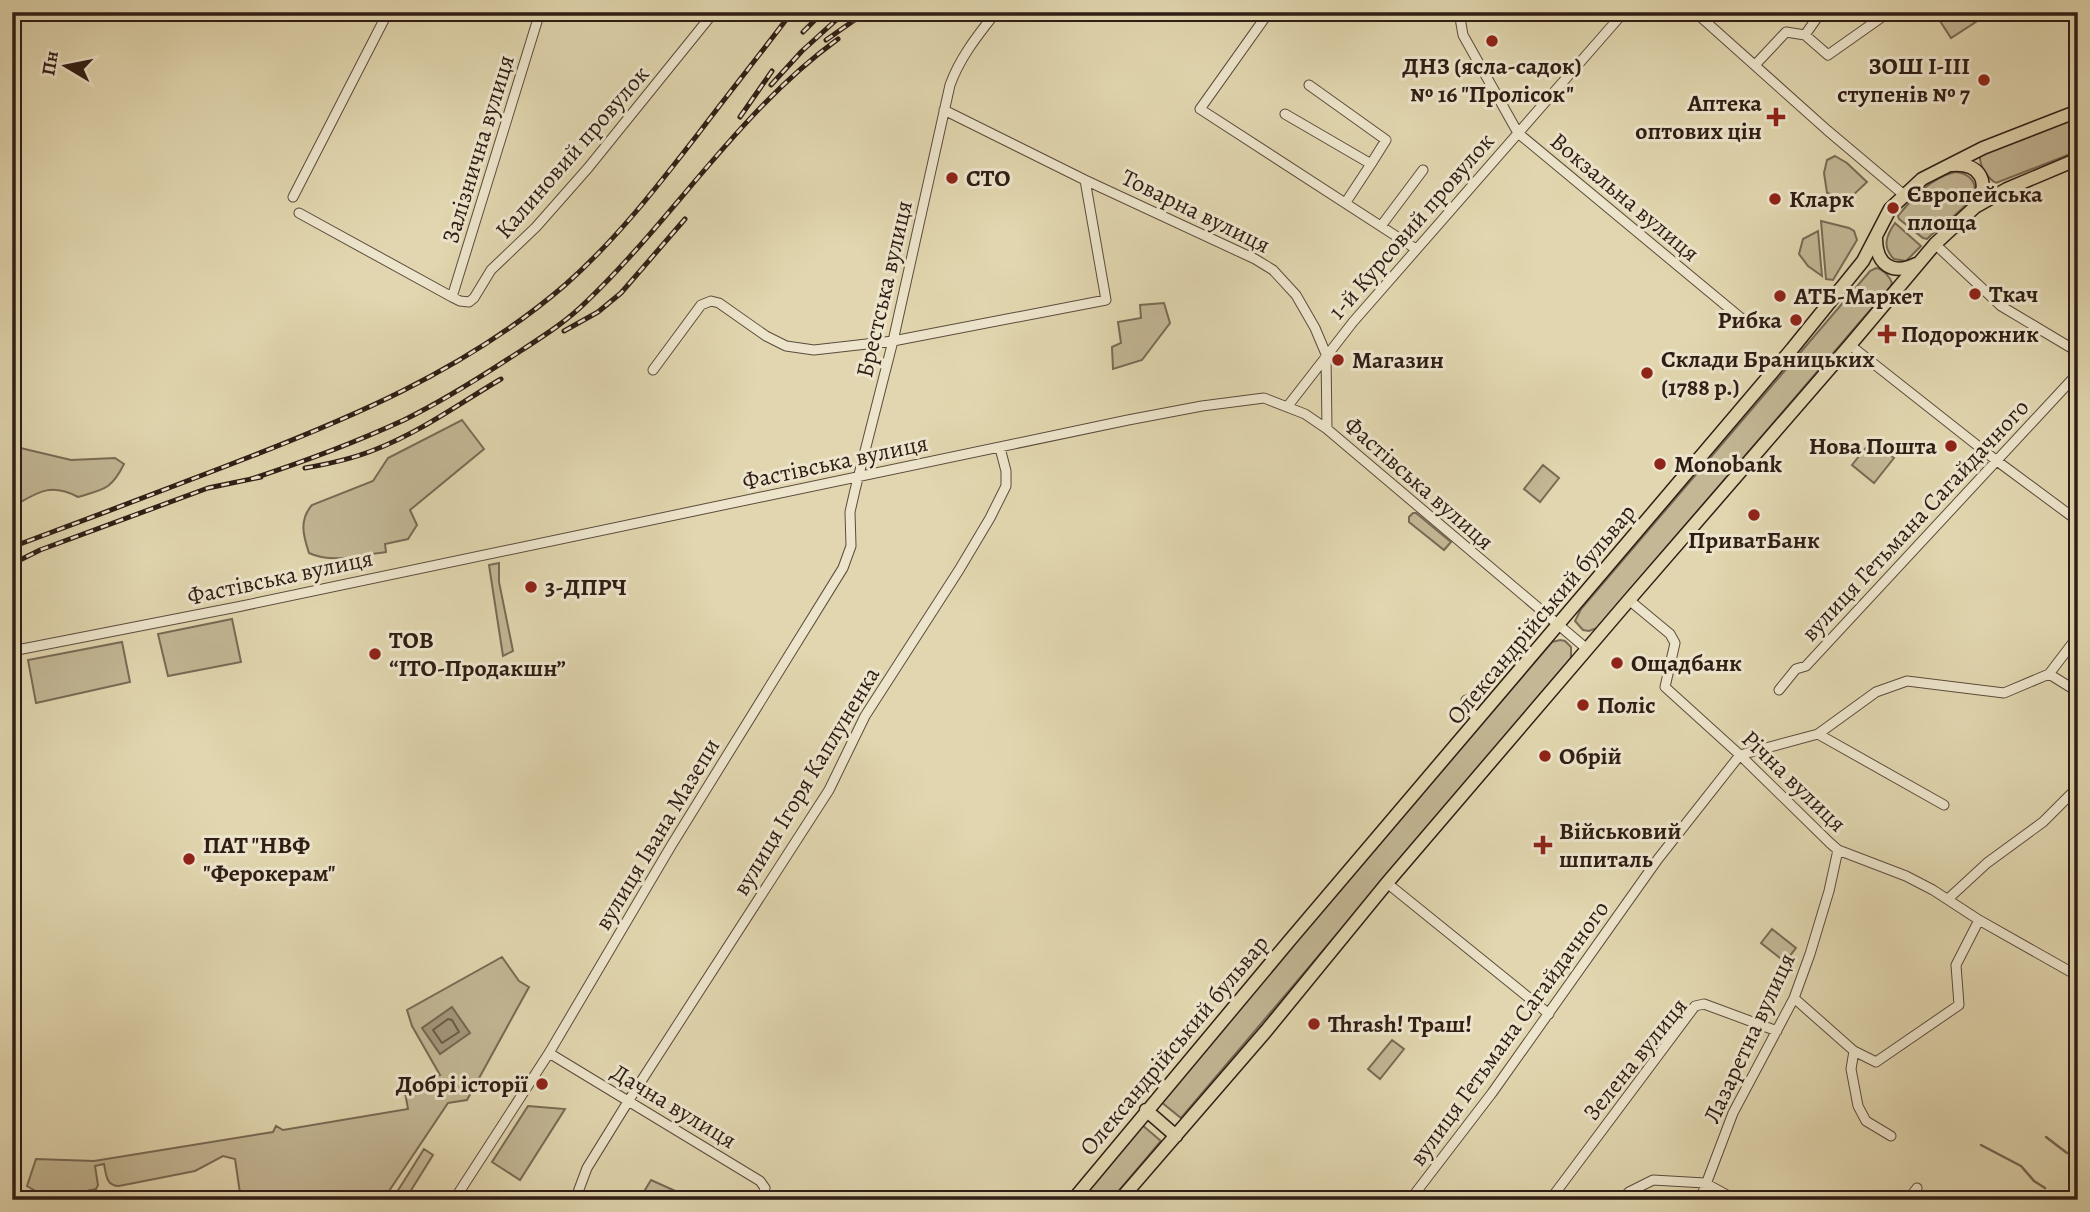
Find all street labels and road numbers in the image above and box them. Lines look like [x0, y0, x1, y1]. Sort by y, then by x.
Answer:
street label: Залізнична вулиця [434, 51, 522, 247]
street label: Калиновий провулок [488, 59, 656, 245]
street label: Вокзальна вулиця [1544, 125, 1706, 269]
street label: 1-й Курсовий провулок [1321, 126, 1501, 326]
street label: Товарна вулиця [1116, 161, 1276, 261]
street label: Брестська вулиця [848, 197, 920, 381]
street label: вулиця Гетьмана Сагайдачного [1794, 392, 2036, 648]
street label: Фастівська вулиця [1337, 409, 1501, 557]
street label: Фастівська вулиця [739, 427, 931, 497]
street label: Олександрійський бульвар [1439, 497, 1643, 731]
street label: Фастівська вулиця [184, 542, 376, 612]
street label: вулиця Ігоря Каплуненка [725, 661, 887, 901]
street label: Річна вулиця [1735, 723, 1853, 839]
street label: вулиця Івана Мазепи [587, 732, 727, 936]
street label: вулиця Гетьмана Сагайдачного [1402, 894, 1616, 1172]
street label: Олександрійський бульвар [1072, 928, 1276, 1162]
street label: Лазаретна вулиця [1695, 948, 1803, 1128]
street label: Зелена вулиця [1576, 991, 1694, 1127]
street label: Дачна вулиця [605, 1056, 743, 1156]

